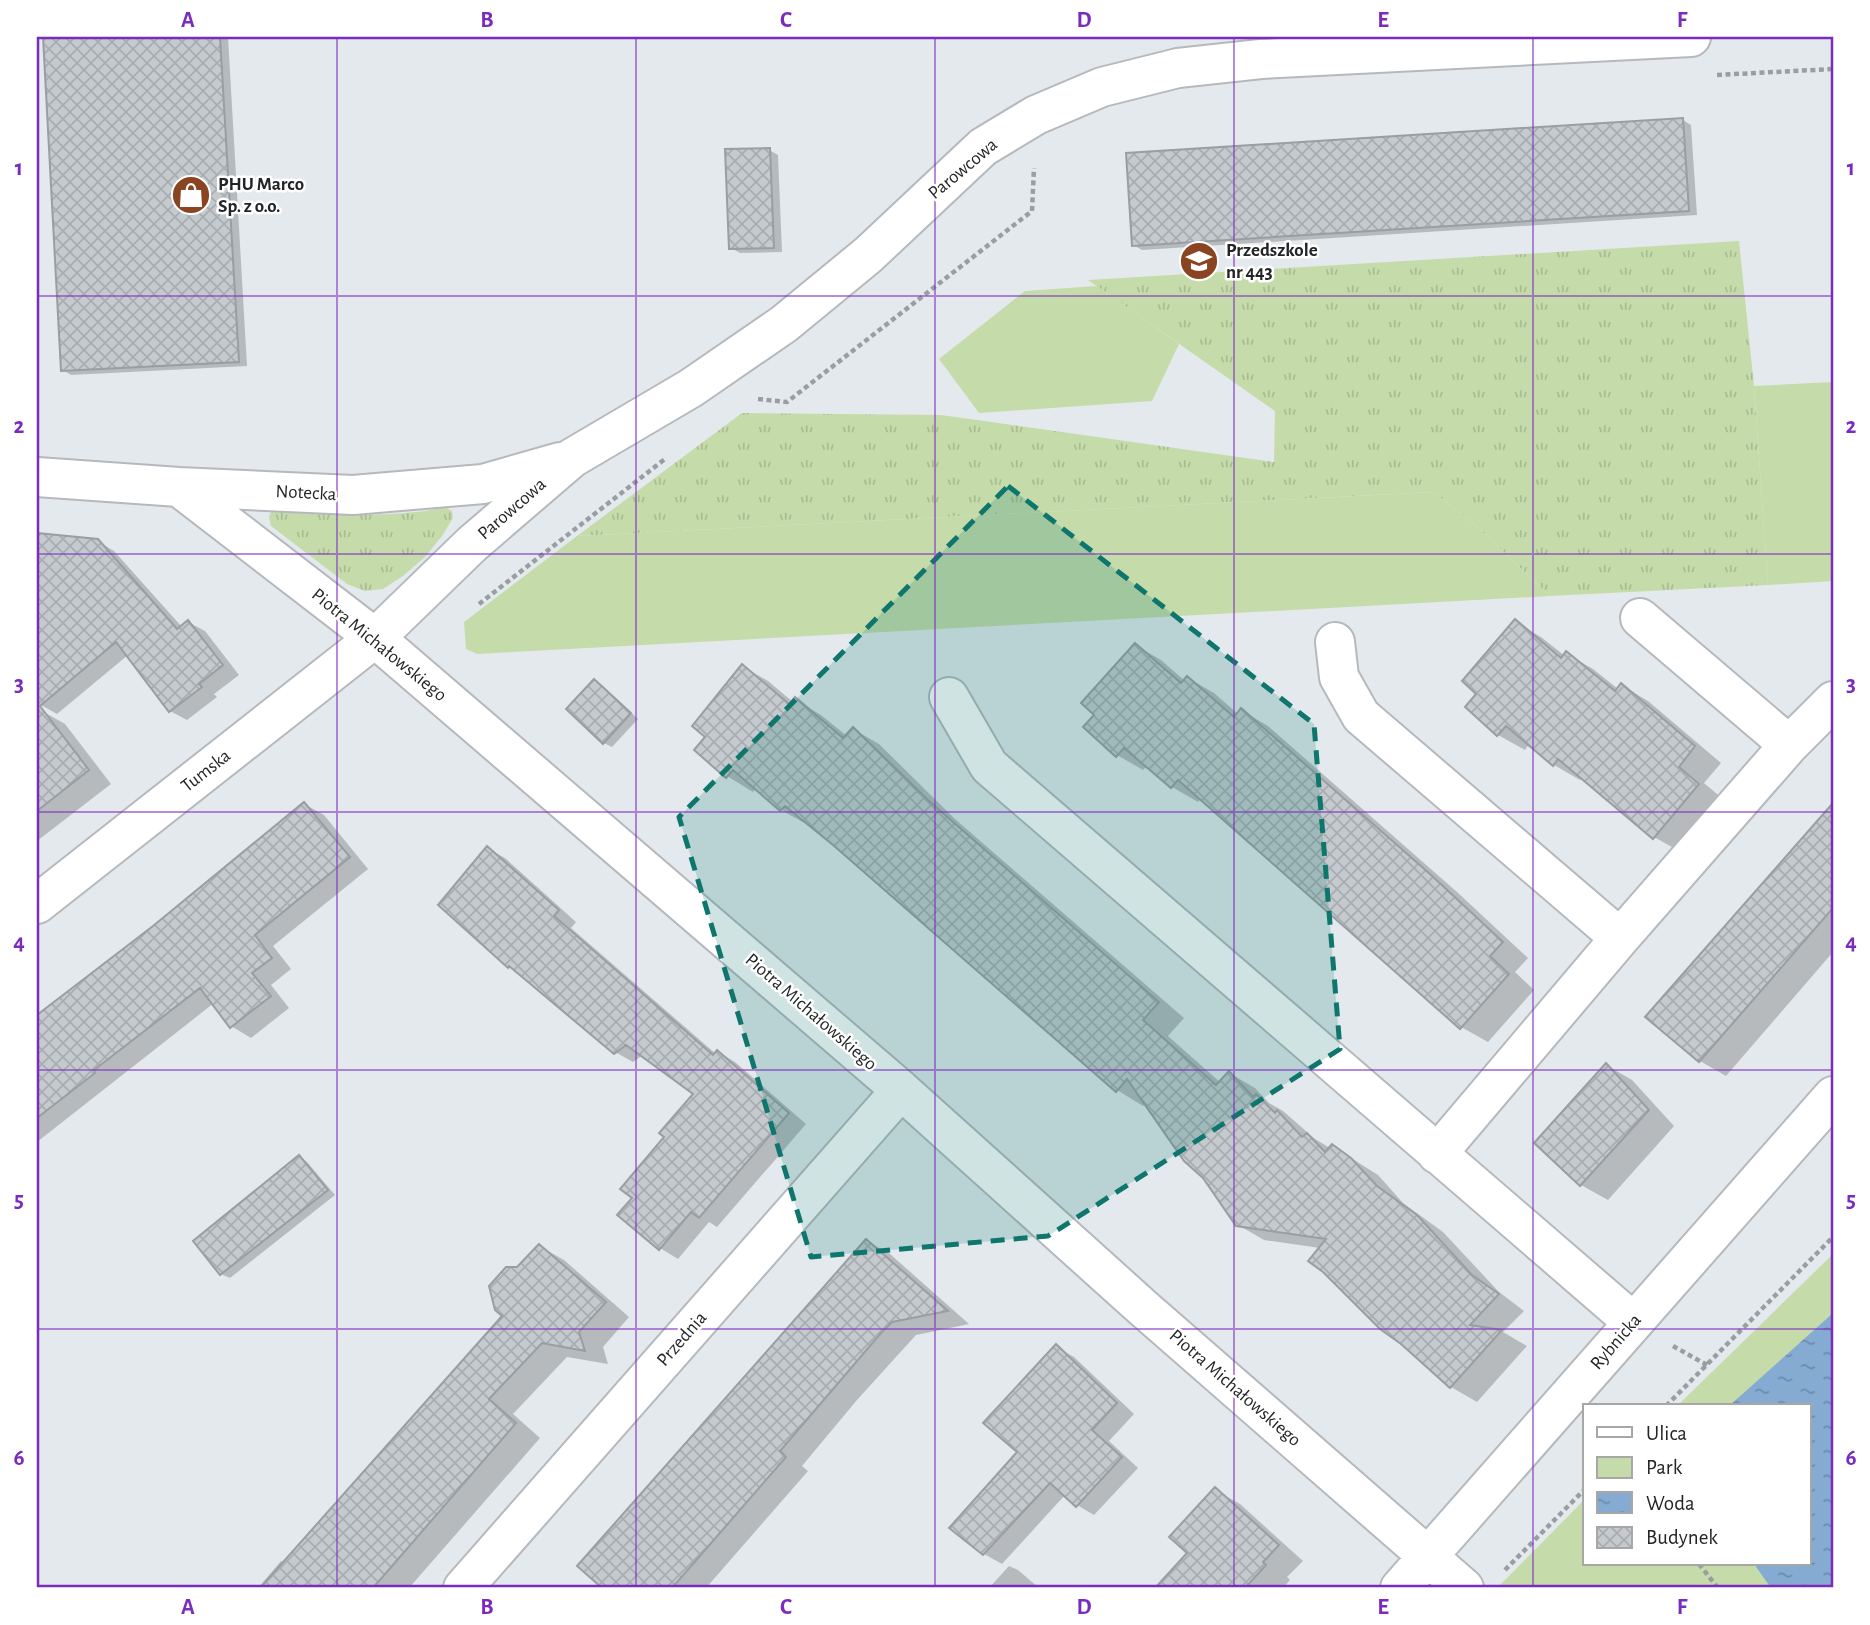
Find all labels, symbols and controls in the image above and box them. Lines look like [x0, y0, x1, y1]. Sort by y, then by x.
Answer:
text: A [181, 9, 195, 32]
text: B [480, 9, 494, 32]
text: C [780, 9, 792, 32]
text: D [1076, 9, 1092, 32]
text: E [1377, 9, 1389, 32]
text: F [1677, 9, 1688, 32]
street label: Parowcowa [925, 135, 1001, 203]
text: 1 [15, 157, 23, 180]
text: 1 [1847, 157, 1855, 180]
shop icon: PHU Marco Sp. z o.o. [170, 174, 212, 216]
place label: PHU Marco Sp. z o.o. [218, 175, 304, 216]
school or university icon: Przedszkole nr 443 [1178, 240, 1220, 282]
place label: Przedszkole nr 443 [1226, 241, 1318, 282]
text: 2 [14, 415, 25, 438]
text: 2 [1846, 415, 1857, 438]
street label: Parowcowa [474, 474, 550, 544]
street label: Notecka [275, 482, 337, 504]
street label: Piotra Michałowskiego [308, 585, 450, 705]
text: 3 [14, 673, 24, 696]
text: 3 [1846, 673, 1856, 696]
street label: Tumska [178, 746, 234, 796]
text: 4 [13, 931, 25, 954]
text: 4 [1845, 931, 1857, 954]
street label: Piotra Michałowskiego [742, 950, 880, 1074]
text: 5 [14, 1189, 24, 1212]
text: 5 [1846, 1189, 1856, 1212]
street label: Przednia [653, 1308, 711, 1370]
street label: Rybnicka [1587, 1310, 1645, 1373]
street label: Piotra Michałowskiego [1166, 1326, 1304, 1450]
legend [1583, 1404, 1811, 1566]
text: Ulica [1646, 1423, 1687, 1444]
text: 6 [13, 1447, 25, 1470]
text: 6 [1845, 1447, 1857, 1470]
text: Park [1646, 1457, 1683, 1478]
text: Woda [1646, 1493, 1695, 1514]
text: Budynek [1646, 1527, 1718, 1548]
text: A [181, 1596, 195, 1619]
text: B [480, 1596, 494, 1619]
text: C [780, 1596, 792, 1619]
text: D [1076, 1596, 1092, 1619]
text: E [1377, 1596, 1389, 1619]
text: F [1677, 1596, 1688, 1619]

